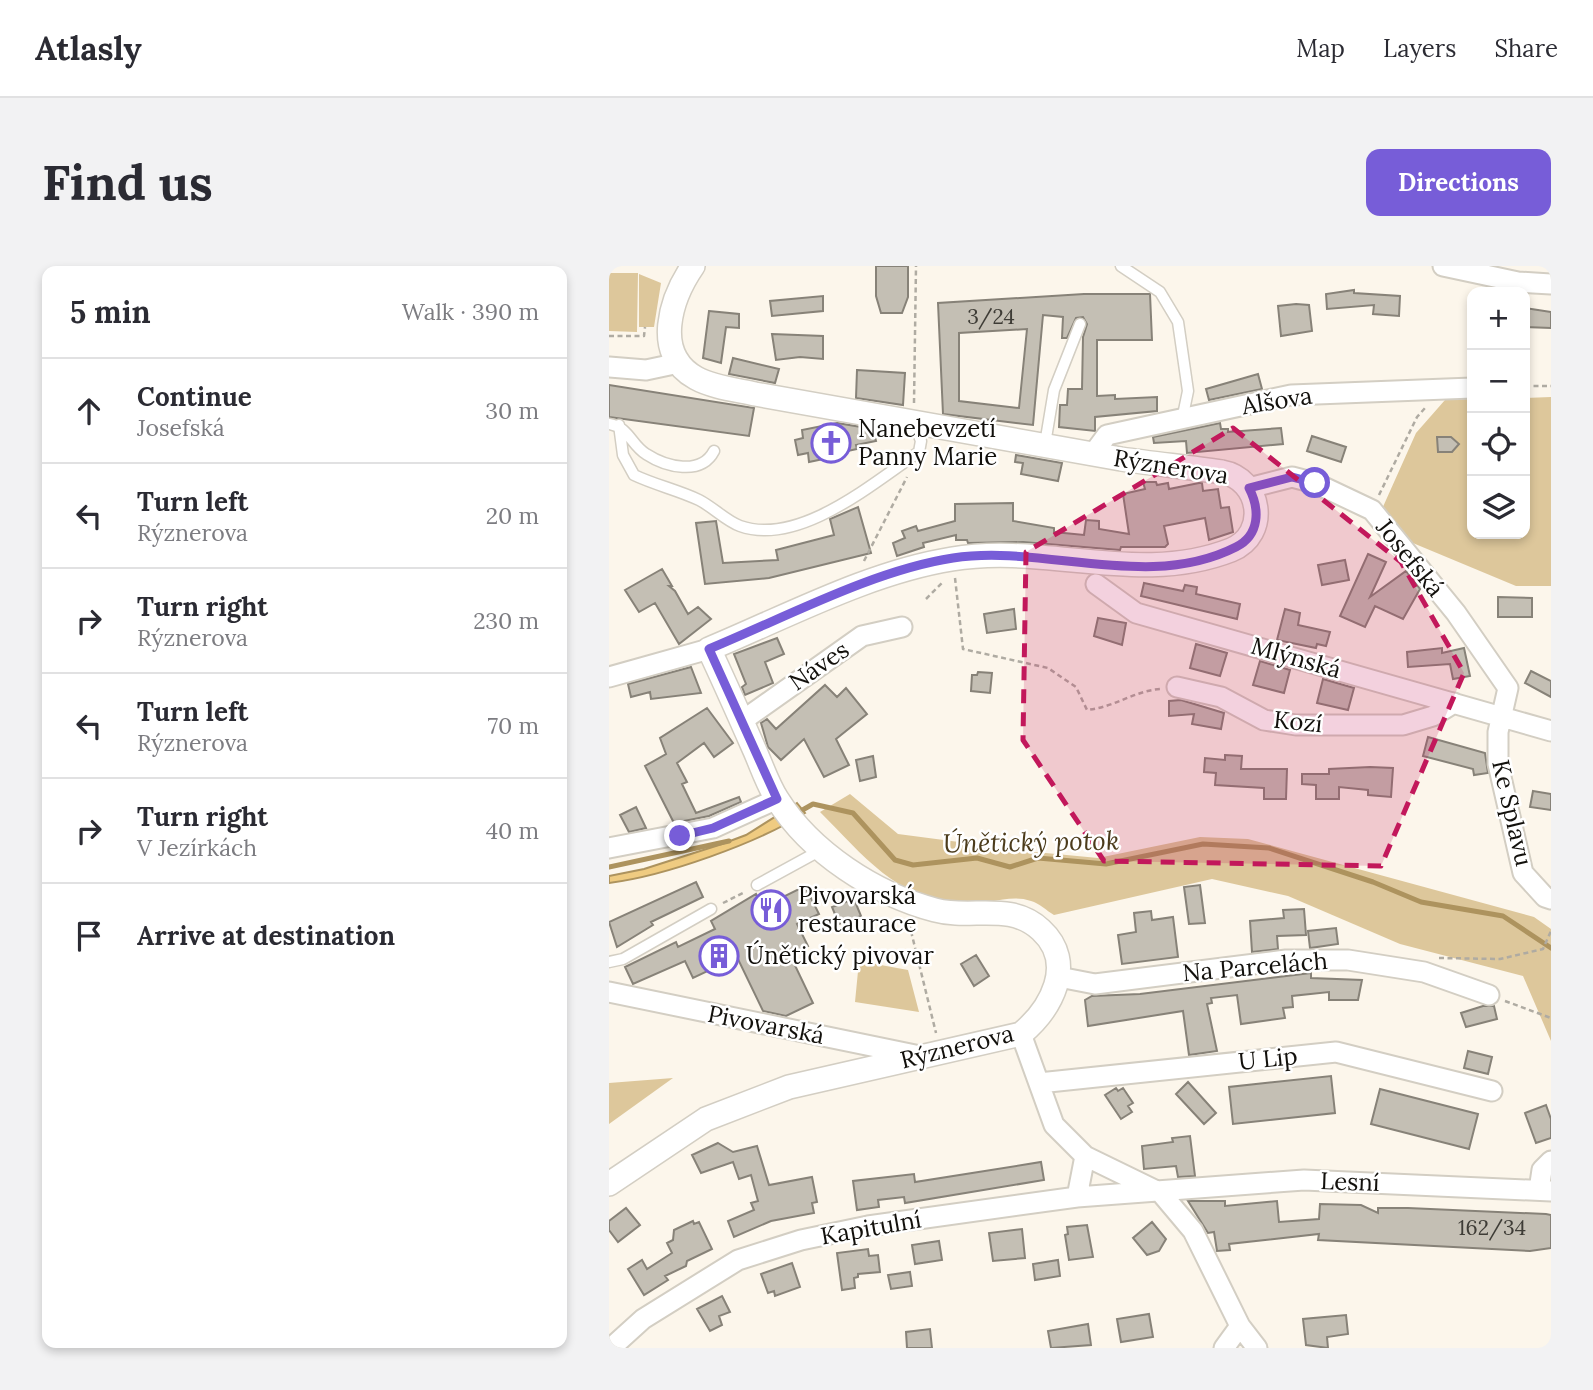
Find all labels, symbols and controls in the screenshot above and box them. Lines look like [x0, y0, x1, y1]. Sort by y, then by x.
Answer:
text: Atlasly [35, 27, 142, 69]
text: Map [1296, 33, 1345, 64]
text: Layers [1383, 33, 1456, 64]
text: Share [1494, 33, 1558, 64]
button: Directions [1366, 149, 1551, 216]
text: Find us [42, 151, 213, 213]
map controls [1467, 287, 1530, 539]
button: + [1467, 287, 1530, 350]
text: 5 min [70, 293, 151, 331]
text: Walk · 390 m [402, 297, 539, 326]
house number: 3/24 [967, 303, 1015, 330]
button: − [1467, 350, 1530, 413]
text: Continue [137, 380, 252, 413]
street label: Alšova [1239, 380, 1314, 422]
icon: ahead [70, 392, 108, 430]
text: 30 m [485, 396, 539, 425]
text: Josefská [137, 413, 225, 442]
place label: Nanebevzetí Panny Marie [858, 413, 997, 472]
button: locate [1467, 413, 1530, 476]
church icon: Nanebevzetí Panny Marie [810, 422, 852, 464]
street label: Rýznerova [1111, 442, 1231, 491]
route start [1299, 467, 1330, 498]
button: layers [1467, 476, 1530, 539]
text: Turn left [137, 485, 248, 518]
icon: left [70, 497, 108, 535]
text: 20 m [486, 501, 539, 530]
street label: Josefská [1369, 512, 1451, 603]
text: Rýznerova [137, 518, 248, 547]
text: Turn right [137, 590, 268, 623]
icon: right [70, 602, 108, 640]
text: 230 m [473, 606, 539, 635]
text: Rýznerova [137, 623, 248, 652]
street label: Mlýnská [1248, 630, 1345, 685]
street label: Náves [783, 634, 855, 697]
text: Turn left [137, 695, 248, 728]
street label: Kozí [1272, 704, 1324, 739]
icon: left [70, 707, 108, 745]
text: 70 m [488, 711, 539, 740]
text: Rýznerova [137, 728, 248, 757]
street label: Ke Splavu [1485, 757, 1540, 869]
text: Turn right [137, 800, 268, 833]
icon: right [70, 812, 108, 850]
text: 40 m [486, 816, 539, 845]
route end [664, 820, 695, 851]
water label: Únětický potok [942, 823, 1120, 860]
text: V Jezírkách [137, 833, 257, 862]
place label: Pivovarská restaurace [798, 880, 916, 939]
restaurant icon: Pivovarská restaurace [750, 889, 792, 931]
icon: arrive [70, 917, 108, 955]
text: Arrive at destination [137, 919, 395, 952]
building icon: Únětický pivovar [698, 935, 740, 977]
place label: Únětický pivovar [746, 940, 934, 971]
street label: Na Parcelách [1181, 945, 1329, 988]
street label: Pivovarská [705, 998, 827, 1051]
street label: Rýznerova [897, 1017, 1017, 1076]
street label: U Lip [1237, 1040, 1299, 1077]
street label: Lesní [1320, 1165, 1380, 1198]
street label: Kapitulní [818, 1203, 924, 1252]
house number: 162/34 [1458, 1214, 1526, 1241]

